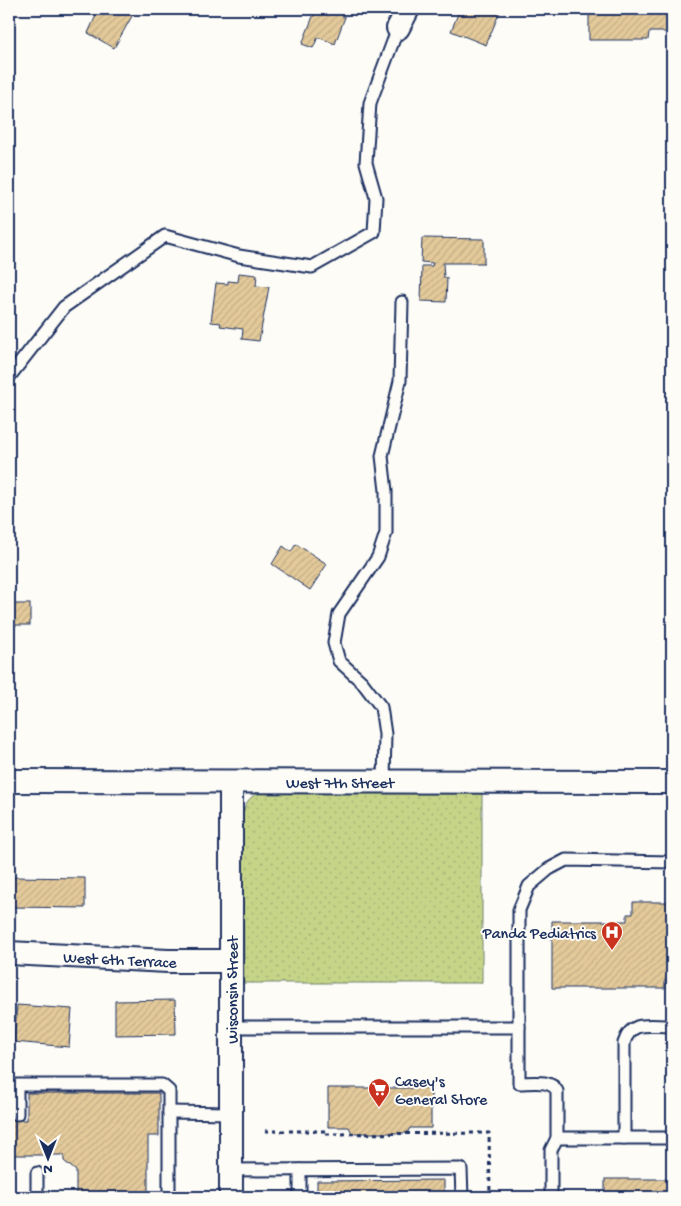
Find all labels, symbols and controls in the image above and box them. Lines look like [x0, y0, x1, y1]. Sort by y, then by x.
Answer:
street label: West 7th Street [286, 775, 395, 795]
hospital icon: Panda Pediatrics [600, 920, 624, 951]
place label: Panda Pediatrics [482, 926, 597, 945]
street label: Wisconsin Street [225, 935, 244, 1044]
street label: West 6th Terrace [63, 950, 177, 974]
place label: Casey's General Store [395, 1074, 488, 1111]
supermarket icon: Casey's General Store [367, 1077, 391, 1108]
north arrow [22, 1134, 72, 1184]
text: N [43, 1160, 53, 1177]

